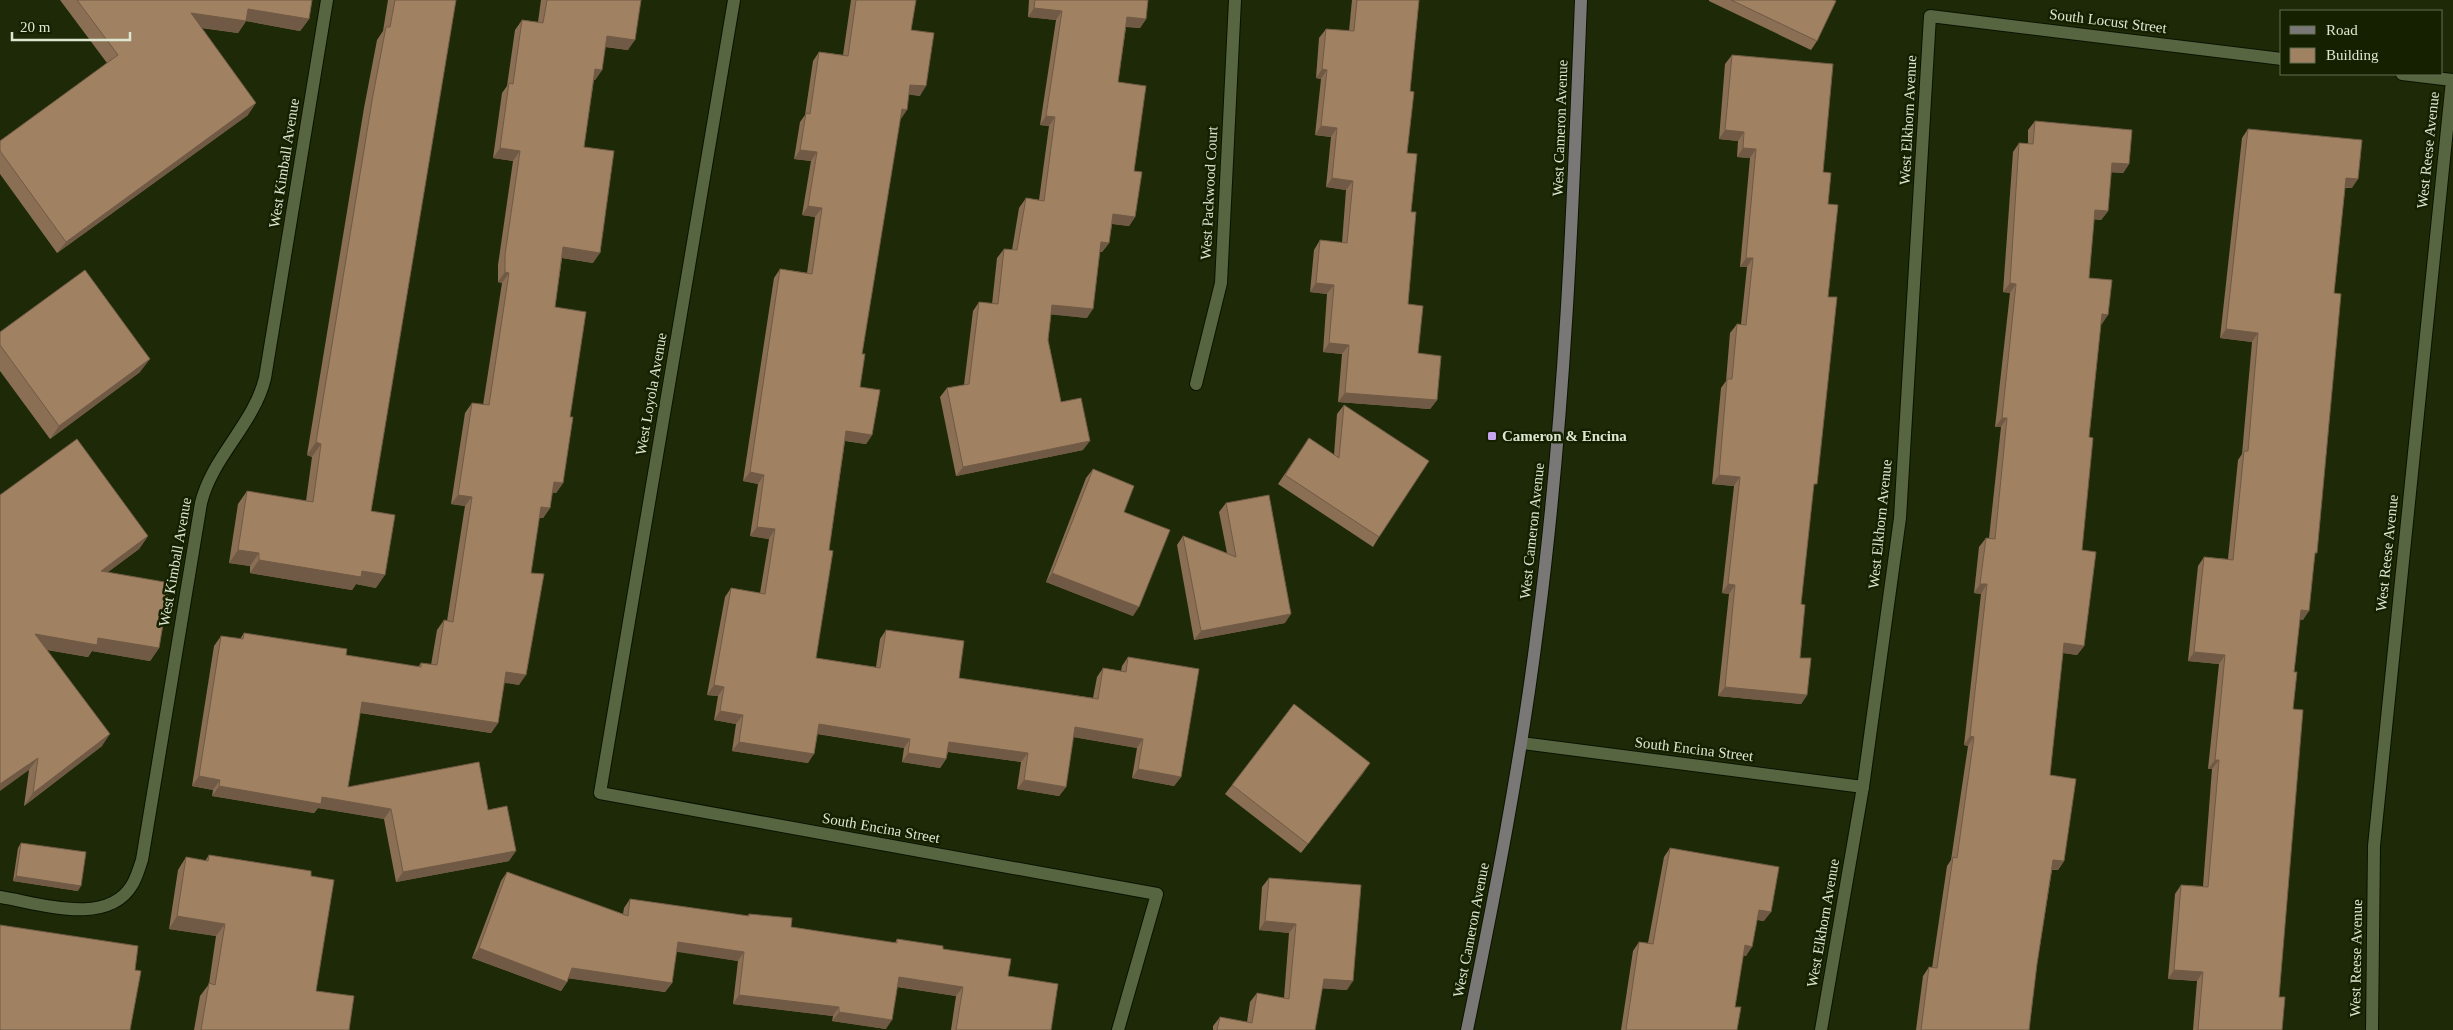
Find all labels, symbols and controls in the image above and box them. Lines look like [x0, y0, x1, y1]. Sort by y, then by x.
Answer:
street label: South Locust Street [2048, 6, 2169, 36]
scale bar [12, 10, 130, 42]
legend [2280, 10, 2443, 75]
text: 20 m [20, 19, 51, 35]
text: Road [2326, 22, 2358, 38]
text: Building [2326, 47, 2379, 63]
street label: West Elkhorn Avenue [1897, 54, 1919, 185]
street label: West Cameron Avenue [1550, 59, 1570, 197]
street label: West Reese Avenue [2414, 90, 2442, 209]
street label: West Kimball Avenue [266, 97, 302, 229]
street label: West Packwood Court [1198, 125, 1221, 260]
street label: West Loyola Avenue [632, 331, 670, 457]
place label: Cameron & Encina [1502, 428, 1627, 444]
marker: Cameron & Encina [1486, 430, 1498, 442]
street label: West Elkhorn Avenue [1865, 458, 1895, 590]
street label: West Cameron Avenue [1517, 462, 1547, 600]
street label: West Reese Avenue [2373, 493, 2401, 612]
street label: West Kimball Avenue [156, 496, 194, 628]
street label: South Encina Street [1634, 734, 1755, 764]
street label: South Encina Street [821, 810, 942, 846]
street label: West Elkhorn Avenue [1804, 857, 1842, 988]
street label: West Cameron Avenue [1450, 861, 1492, 999]
street label: West Reese Avenue [2347, 899, 2365, 1017]

